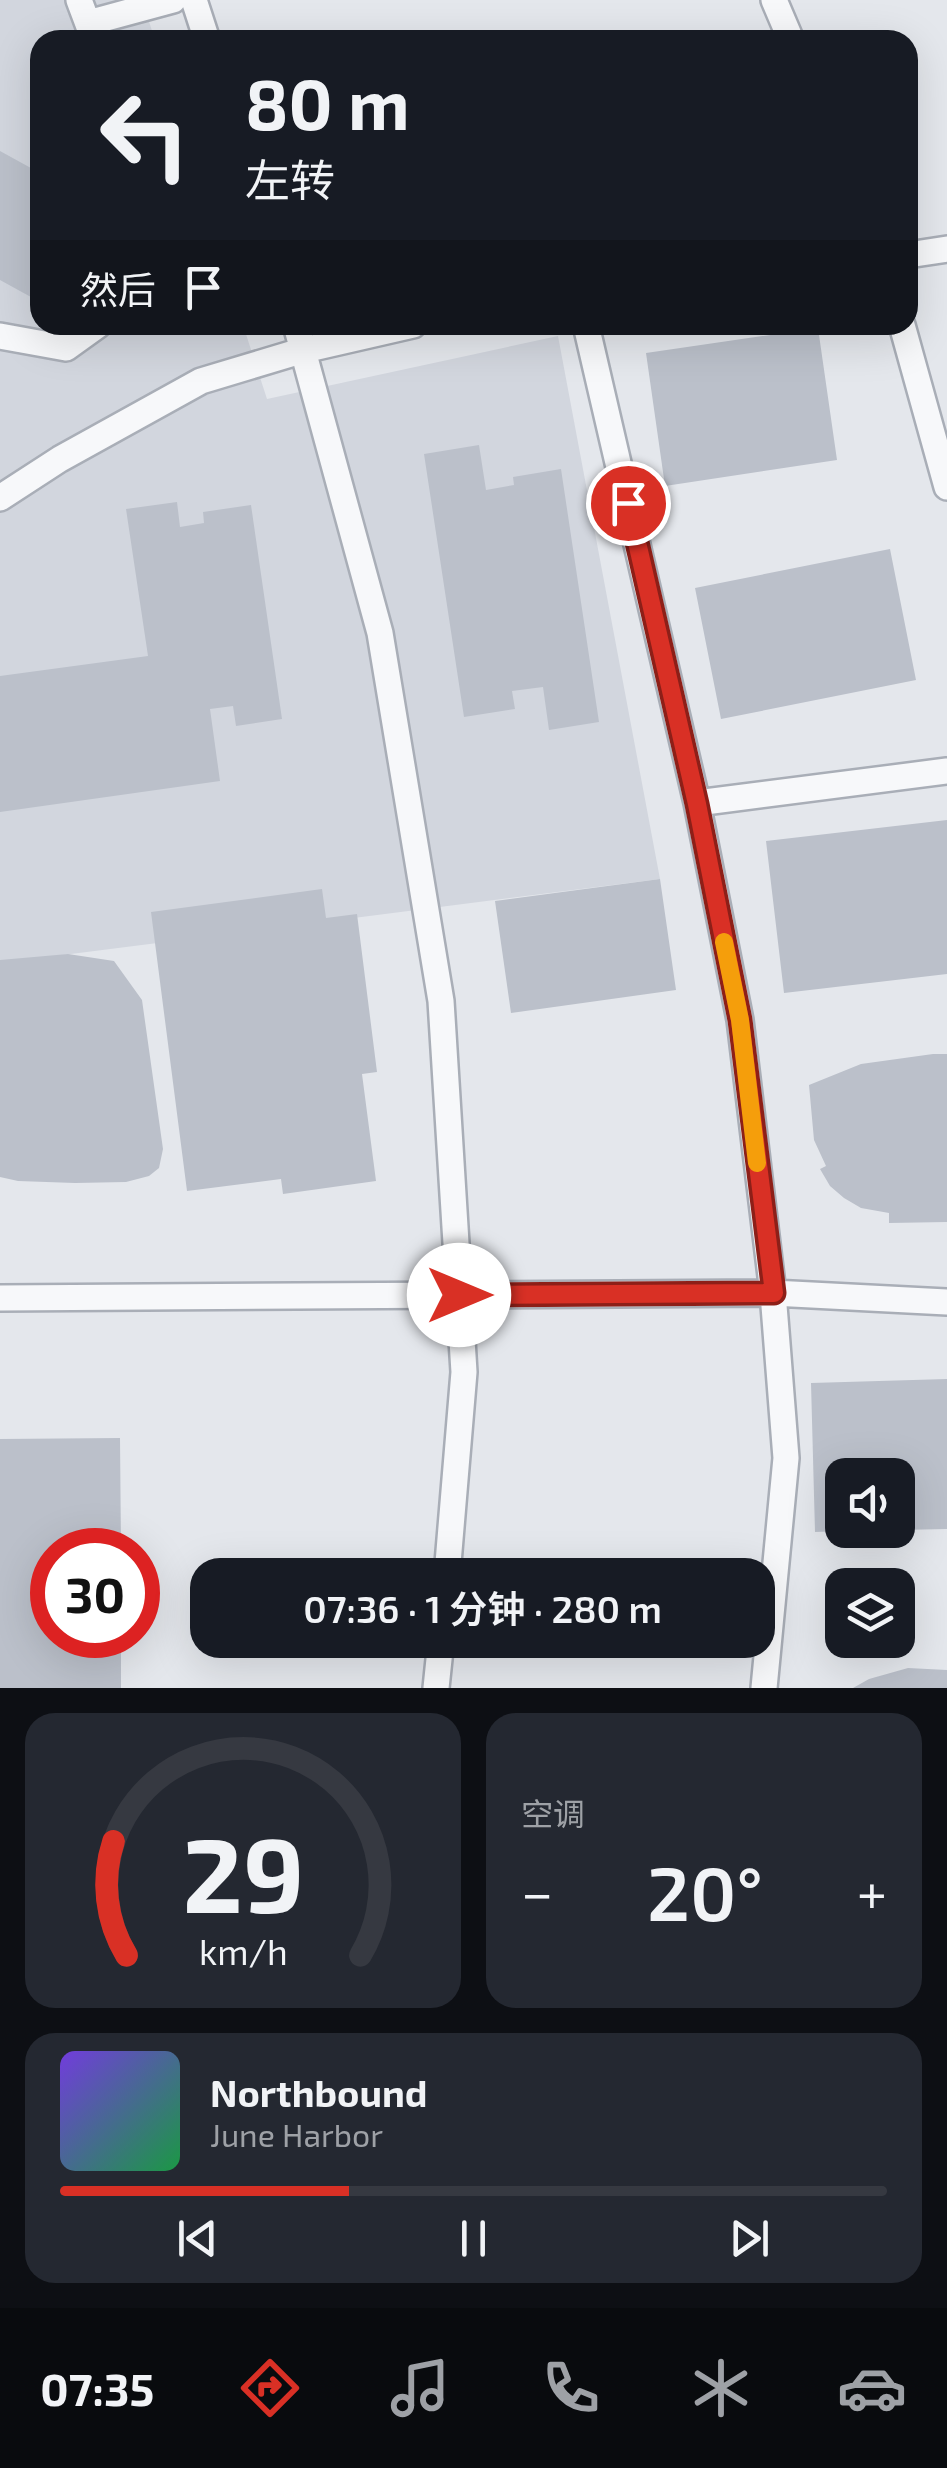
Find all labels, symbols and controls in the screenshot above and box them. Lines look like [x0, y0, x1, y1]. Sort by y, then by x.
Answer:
text: 80 m [245, 60, 410, 144]
icon: left [80, 70, 210, 200]
text: 左转 [245, 152, 335, 206]
icon: arrive [176, 260, 231, 315]
text: 然后 [80, 266, 156, 312]
pin [586, 461, 671, 546]
icon: arrive [601, 476, 656, 531]
position arrow [407, 1243, 511, 1347]
map controls [825, 1458, 915, 1658]
button: sound [825, 1458, 915, 1548]
speed limit sign: 30 [30, 1528, 160, 1658]
button: layers [825, 1568, 915, 1658]
text: 07:36 · 1 分钟 · 280 m [303, 1585, 662, 1631]
text: 空调 [521, 1794, 585, 1832]
text: 29 [182, 1809, 304, 1934]
text: 20° [647, 1846, 763, 1936]
text: − [521, 1858, 553, 1924]
text: + [857, 1858, 887, 1924]
text: km/h [199, 1929, 287, 1972]
text: Northbound [210, 2069, 428, 2115]
text: June Harbor [210, 2115, 383, 2153]
icon: previous [170, 2211, 225, 2266]
icon: pause [446, 2211, 501, 2266]
icon: next [722, 2211, 777, 2266]
icon: directions [235, 2353, 305, 2423]
icon: music [385, 2353, 455, 2423]
icon: phone [536, 2353, 606, 2423]
icon: climate [686, 2353, 756, 2423]
icon: car [837, 2353, 907, 2423]
text: 07:35 [40, 2361, 154, 2415]

